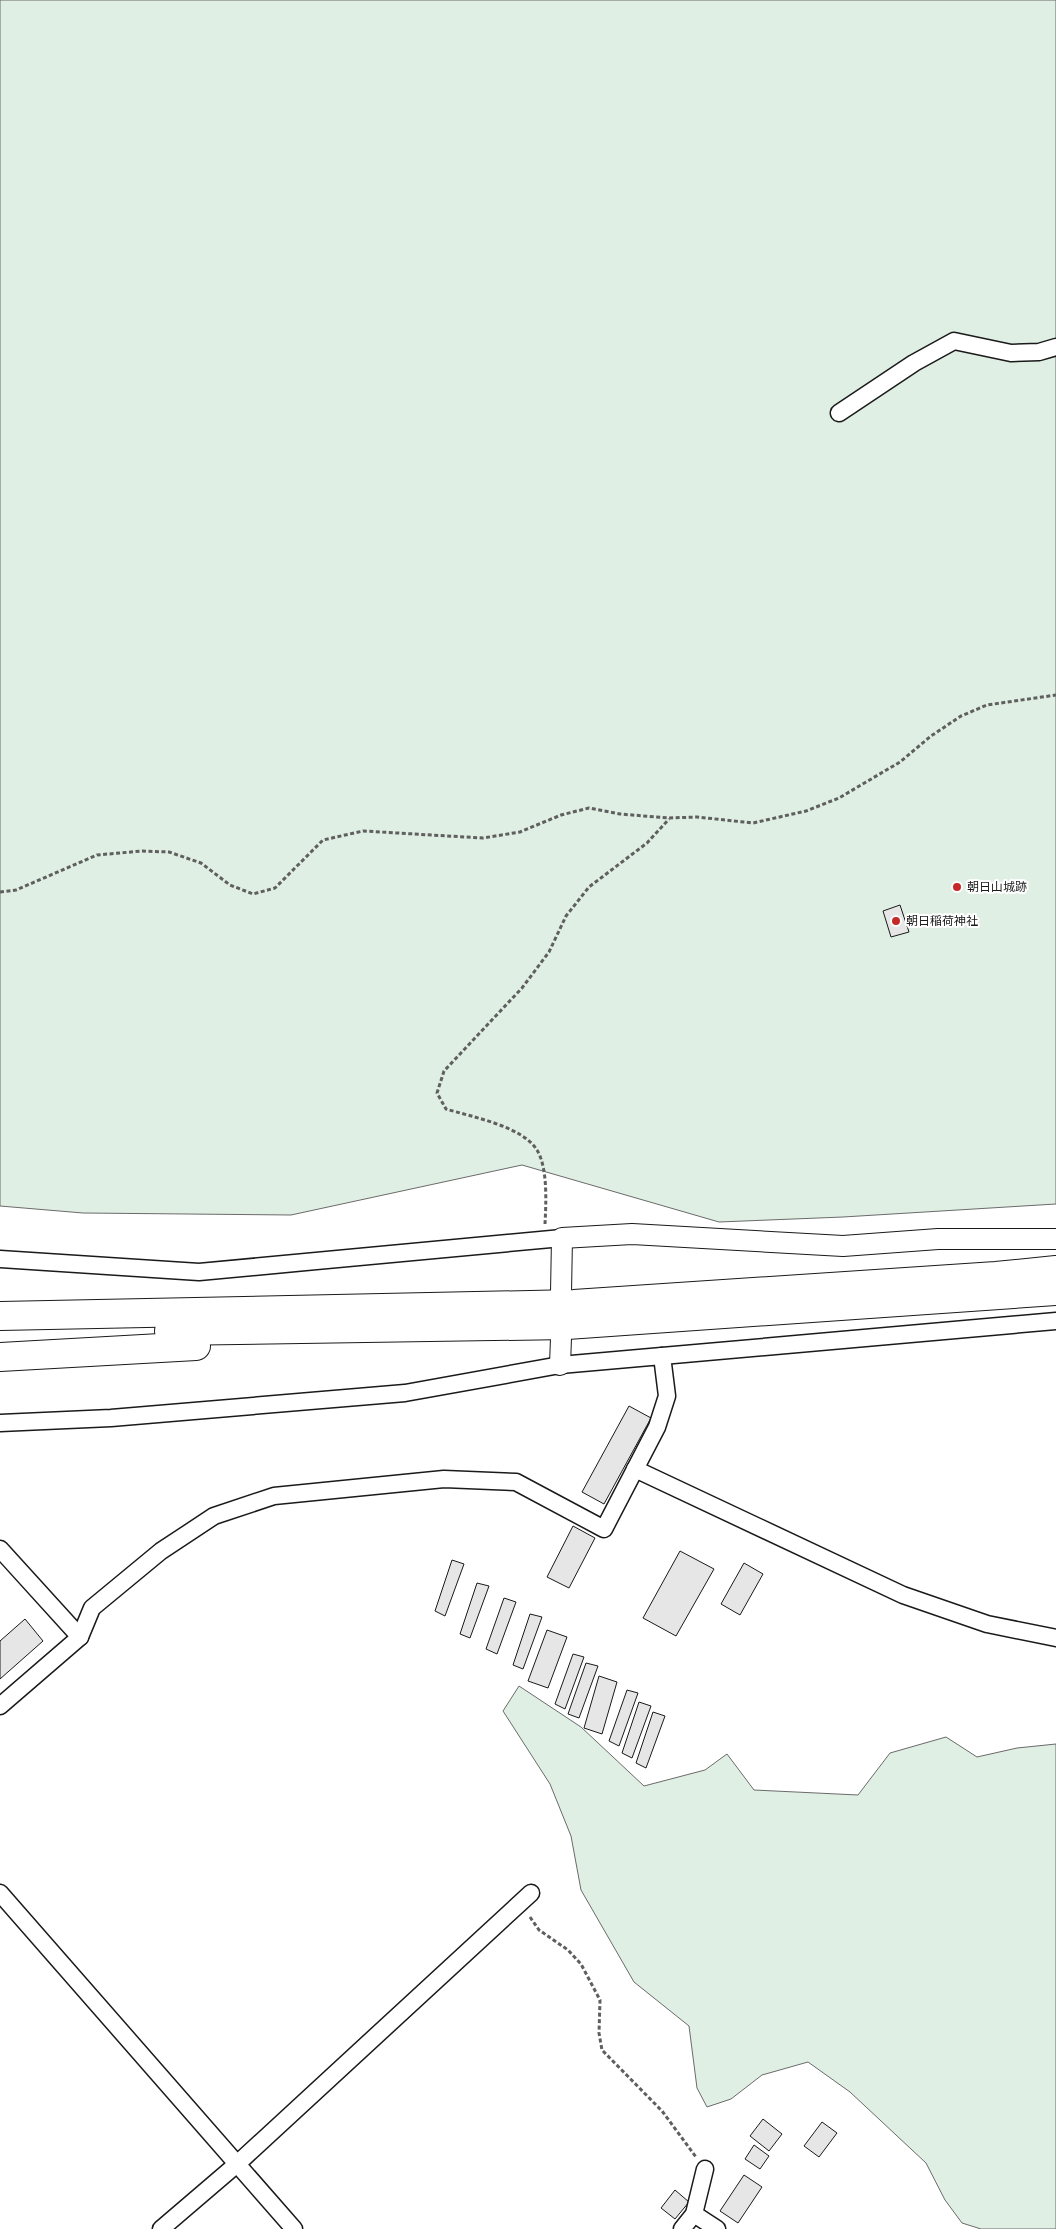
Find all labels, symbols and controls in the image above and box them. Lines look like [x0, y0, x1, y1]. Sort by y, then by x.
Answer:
place label: 朝日山城跡 [967, 880, 1027, 894]
marker: 朝日山城跡 [951, 881, 963, 893]
place label: 朝日稲荷神社 [906, 914, 978, 928]
marker: 朝日稲荷神社 [890, 915, 902, 927]

